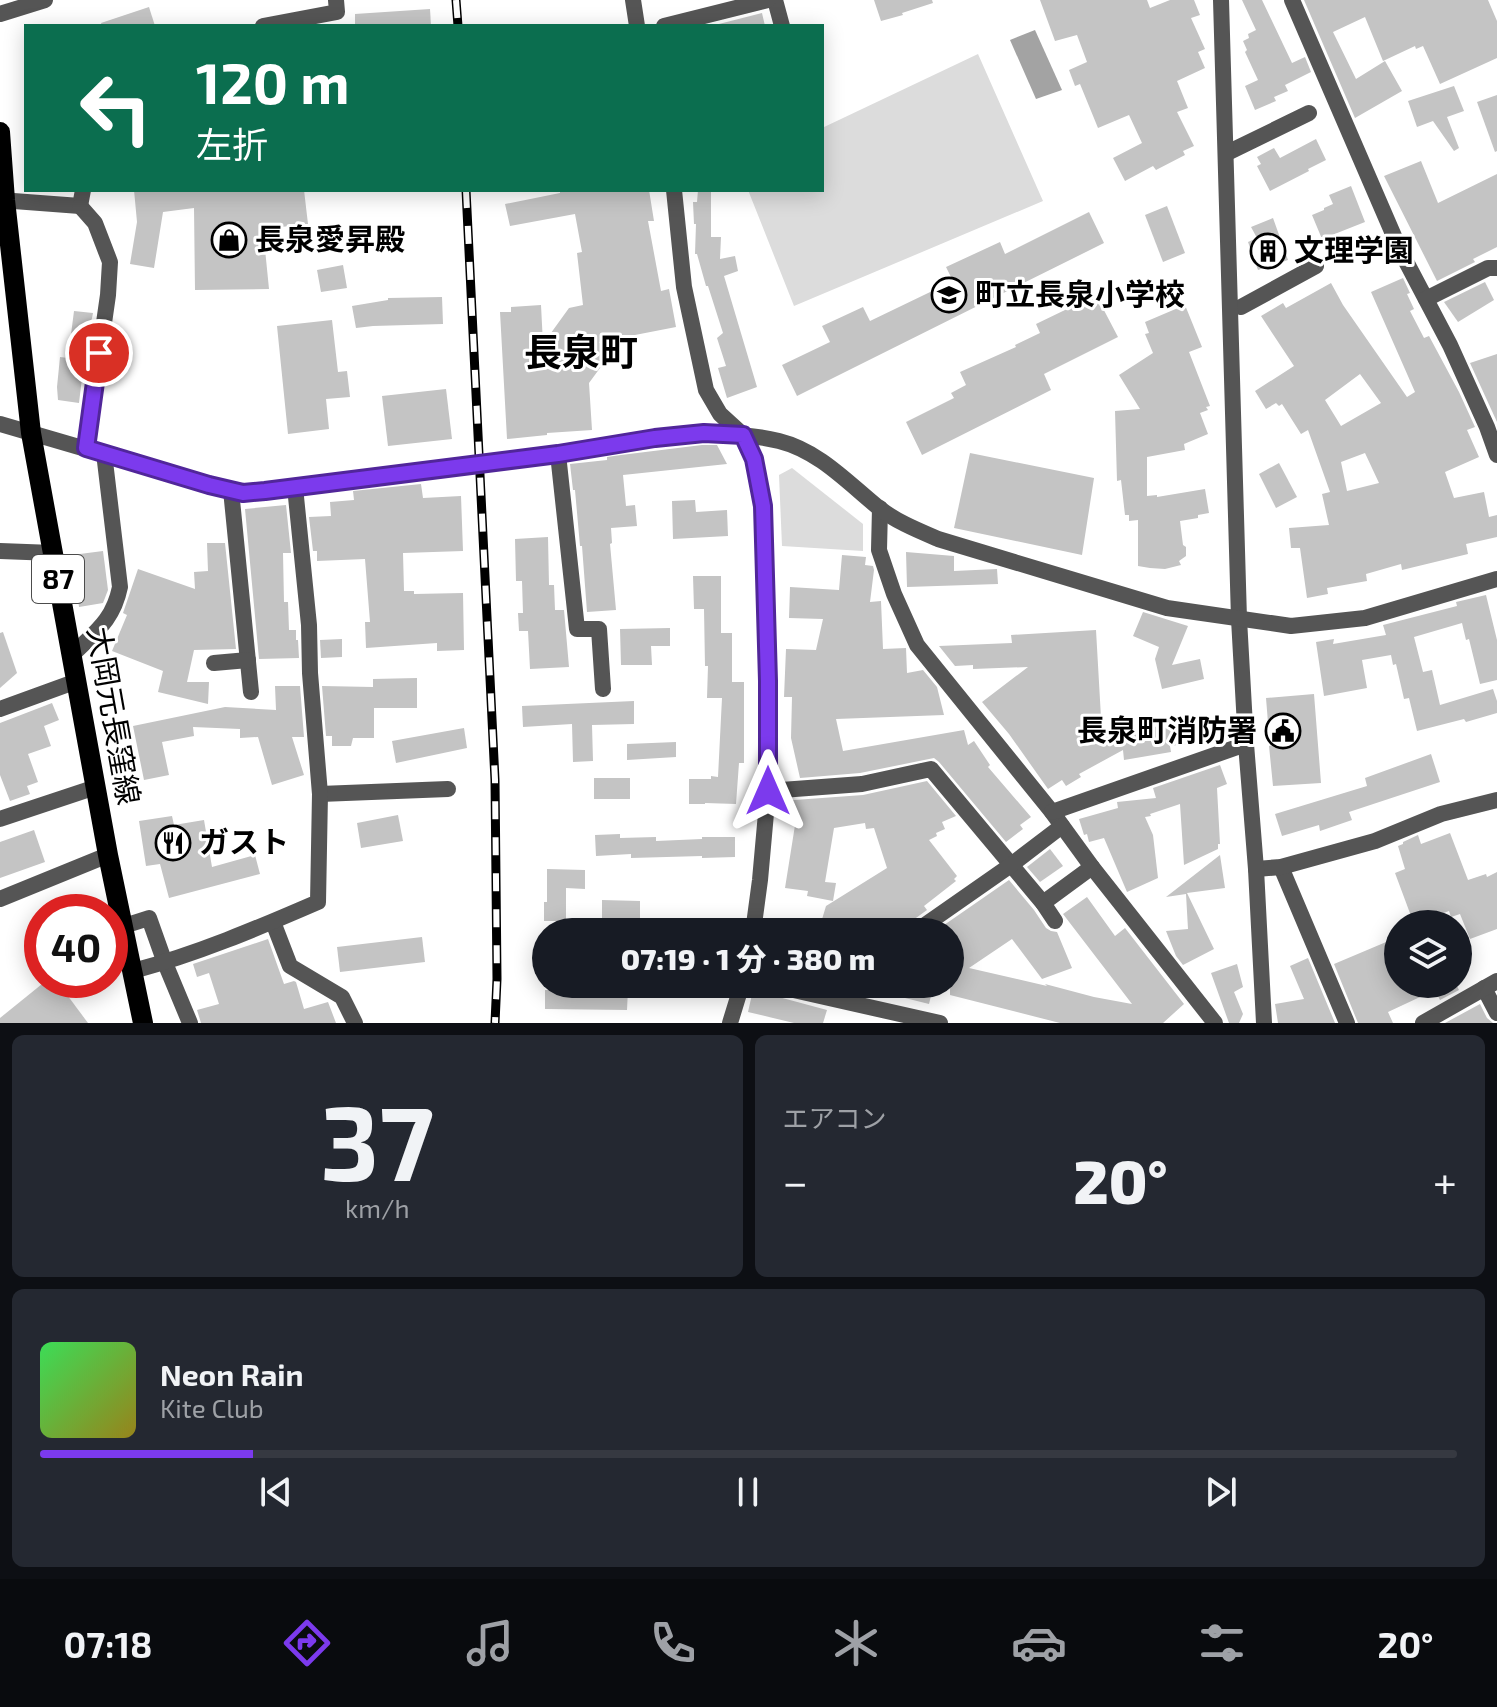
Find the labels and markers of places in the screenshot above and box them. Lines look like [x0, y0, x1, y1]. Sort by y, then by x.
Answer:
place label: 長泉愛昇殿 [255, 220, 405, 256]
shop icon: 長泉愛昇殿 [210, 221, 248, 259]
place label: 文理学園 [1294, 231, 1414, 267]
building icon: 文理学園 [1249, 232, 1287, 270]
place label: 町立長泉小学校 [975, 275, 1185, 311]
school or university icon: 町立長泉小学校 [930, 276, 968, 314]
pin [65, 319, 133, 387]
place label: 長泉町消防署 [1077, 711, 1257, 747]
public building icon: 長泉町消防署 [1264, 712, 1302, 750]
place label: ガスト [199, 823, 289, 859]
restaurant icon: ガスト [154, 824, 192, 862]

